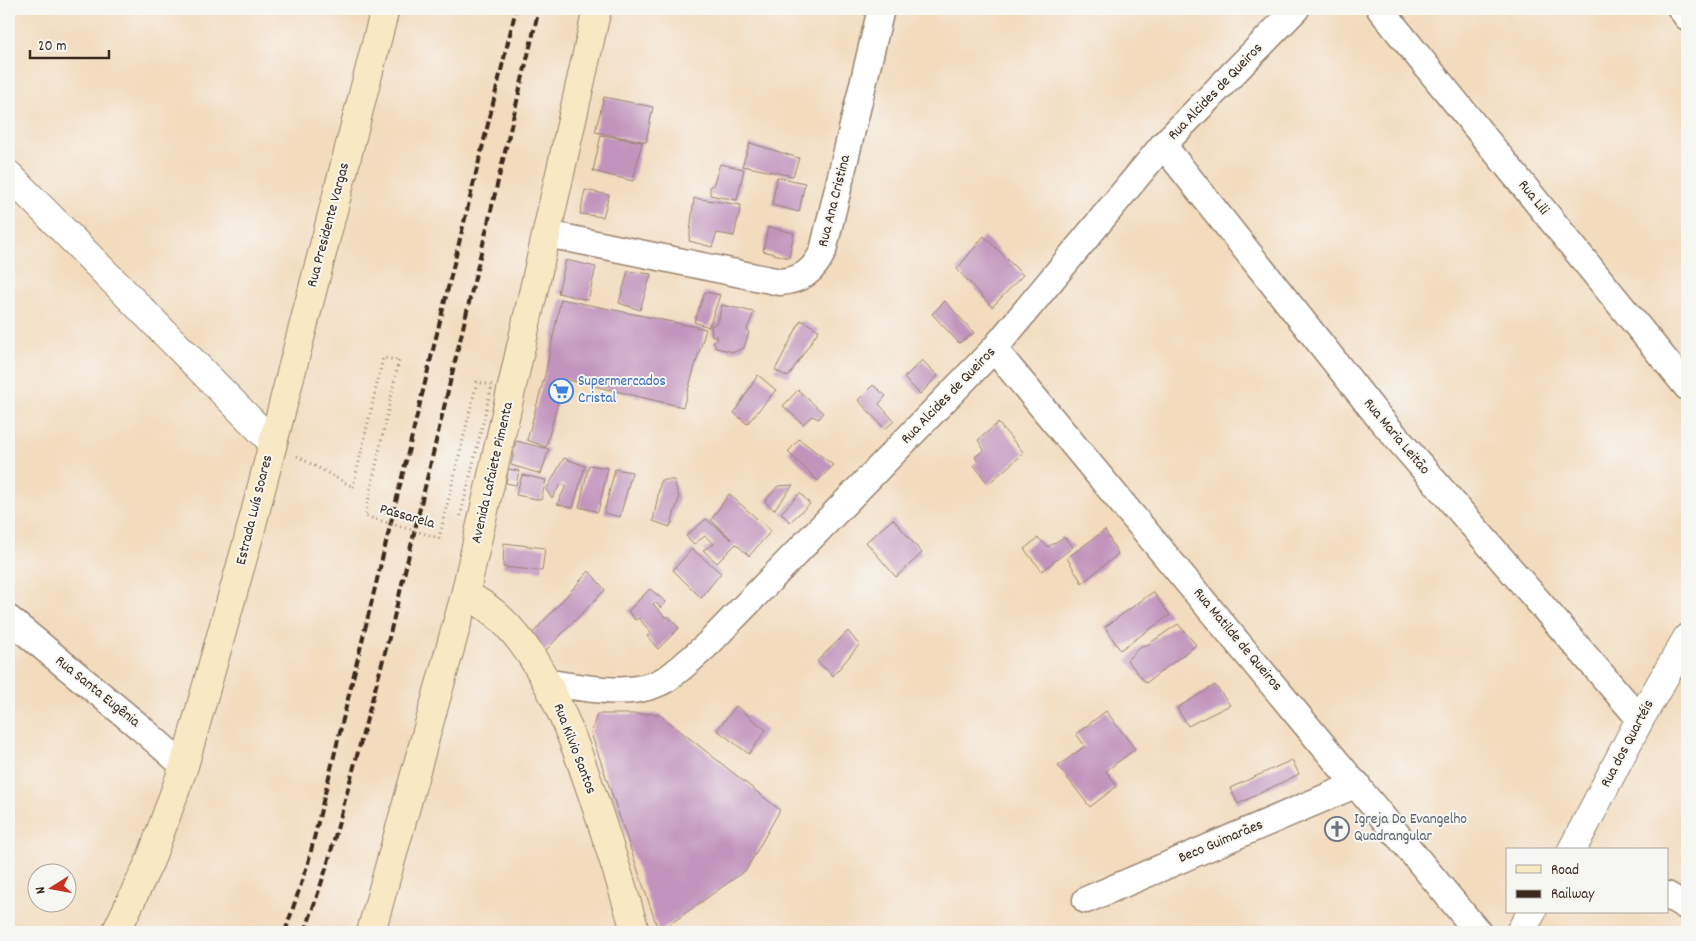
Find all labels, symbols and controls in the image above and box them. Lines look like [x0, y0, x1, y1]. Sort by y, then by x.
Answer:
scale bar [30, 28, 109, 60]
text: 20 m [38, 36, 66, 58]
street label: Rua Alcides de Queiros [1164, 38, 1268, 146]
street label: Rua Ana Cristina [813, 152, 857, 249]
street label: Rua Presidente Vargas [302, 160, 356, 290]
street label: Rua Lili [1512, 176, 1554, 220]
street label: Rua Alcides de Queiros [897, 342, 1001, 450]
place label: Supermercados Cristal [578, 371, 666, 410]
supermarket icon: Supermercados Cristal [548, 378, 574, 404]
street label: Rua Maria Leitão [1357, 394, 1435, 480]
street label: Avenida Lafaiete Pimenta [466, 399, 520, 546]
street label: Estrada Luís Soares [231, 453, 279, 567]
street label: Passarela [377, 499, 438, 536]
street label: Rua Matilde de Queiros [1187, 583, 1287, 697]
street label: Rua Santa Eugênia [50, 651, 145, 734]
street label: Rua dos Quartéis [1596, 696, 1660, 792]
street label: Rua Kilvio Santos [547, 700, 601, 798]
place label: Igreja Do Evangelho Quadrangular [1354, 809, 1467, 848]
street label: Beco Guimarães [1175, 814, 1267, 870]
church icon: Igreja Do Evangelho Quadrangular [1324, 816, 1350, 842]
legend [1506, 848, 1668, 914]
text: Road [1551, 860, 1579, 882]
north arrow [28, 864, 78, 914]
text: Railway [1551, 884, 1595, 906]
text: N [31, 885, 52, 895]

